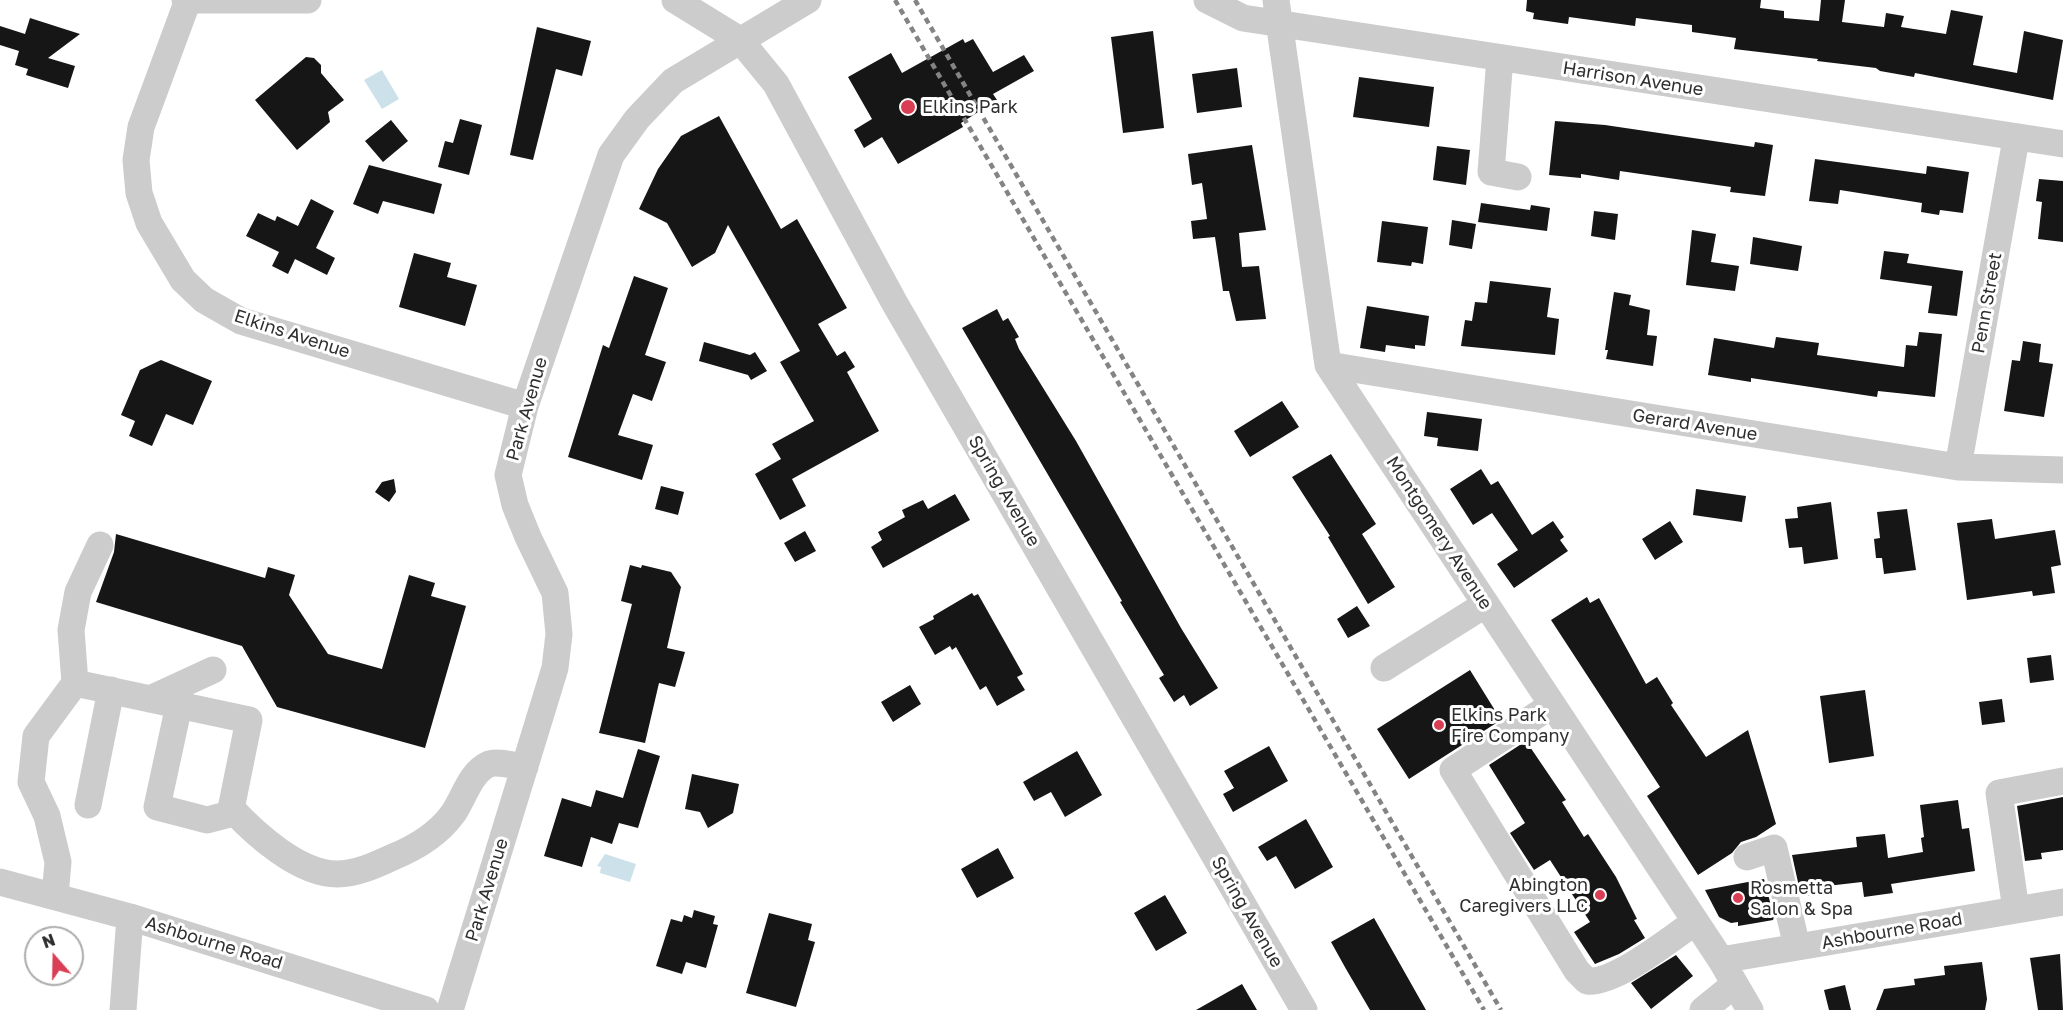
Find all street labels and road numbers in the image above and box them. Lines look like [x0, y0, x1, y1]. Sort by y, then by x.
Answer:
street label: Harrison Avenue [1561, 57, 1705, 101]
street label: Penn Street [1968, 251, 2006, 355]
street label: Elkins Avenue [231, 305, 353, 363]
street label: Park Avenue [502, 355, 552, 463]
street label: Gerard Avenue [1631, 404, 1759, 446]
street label: Spring Avenue [963, 432, 1045, 550]
street label: Montgomery Avenue [1381, 452, 1497, 614]
street label: Park Avenue [461, 836, 513, 944]
street label: Spring Avenue [1206, 853, 1288, 971]
street label: Ashbourne Road [1820, 908, 1964, 954]
street label: Ashbourne Road [143, 912, 285, 974]

